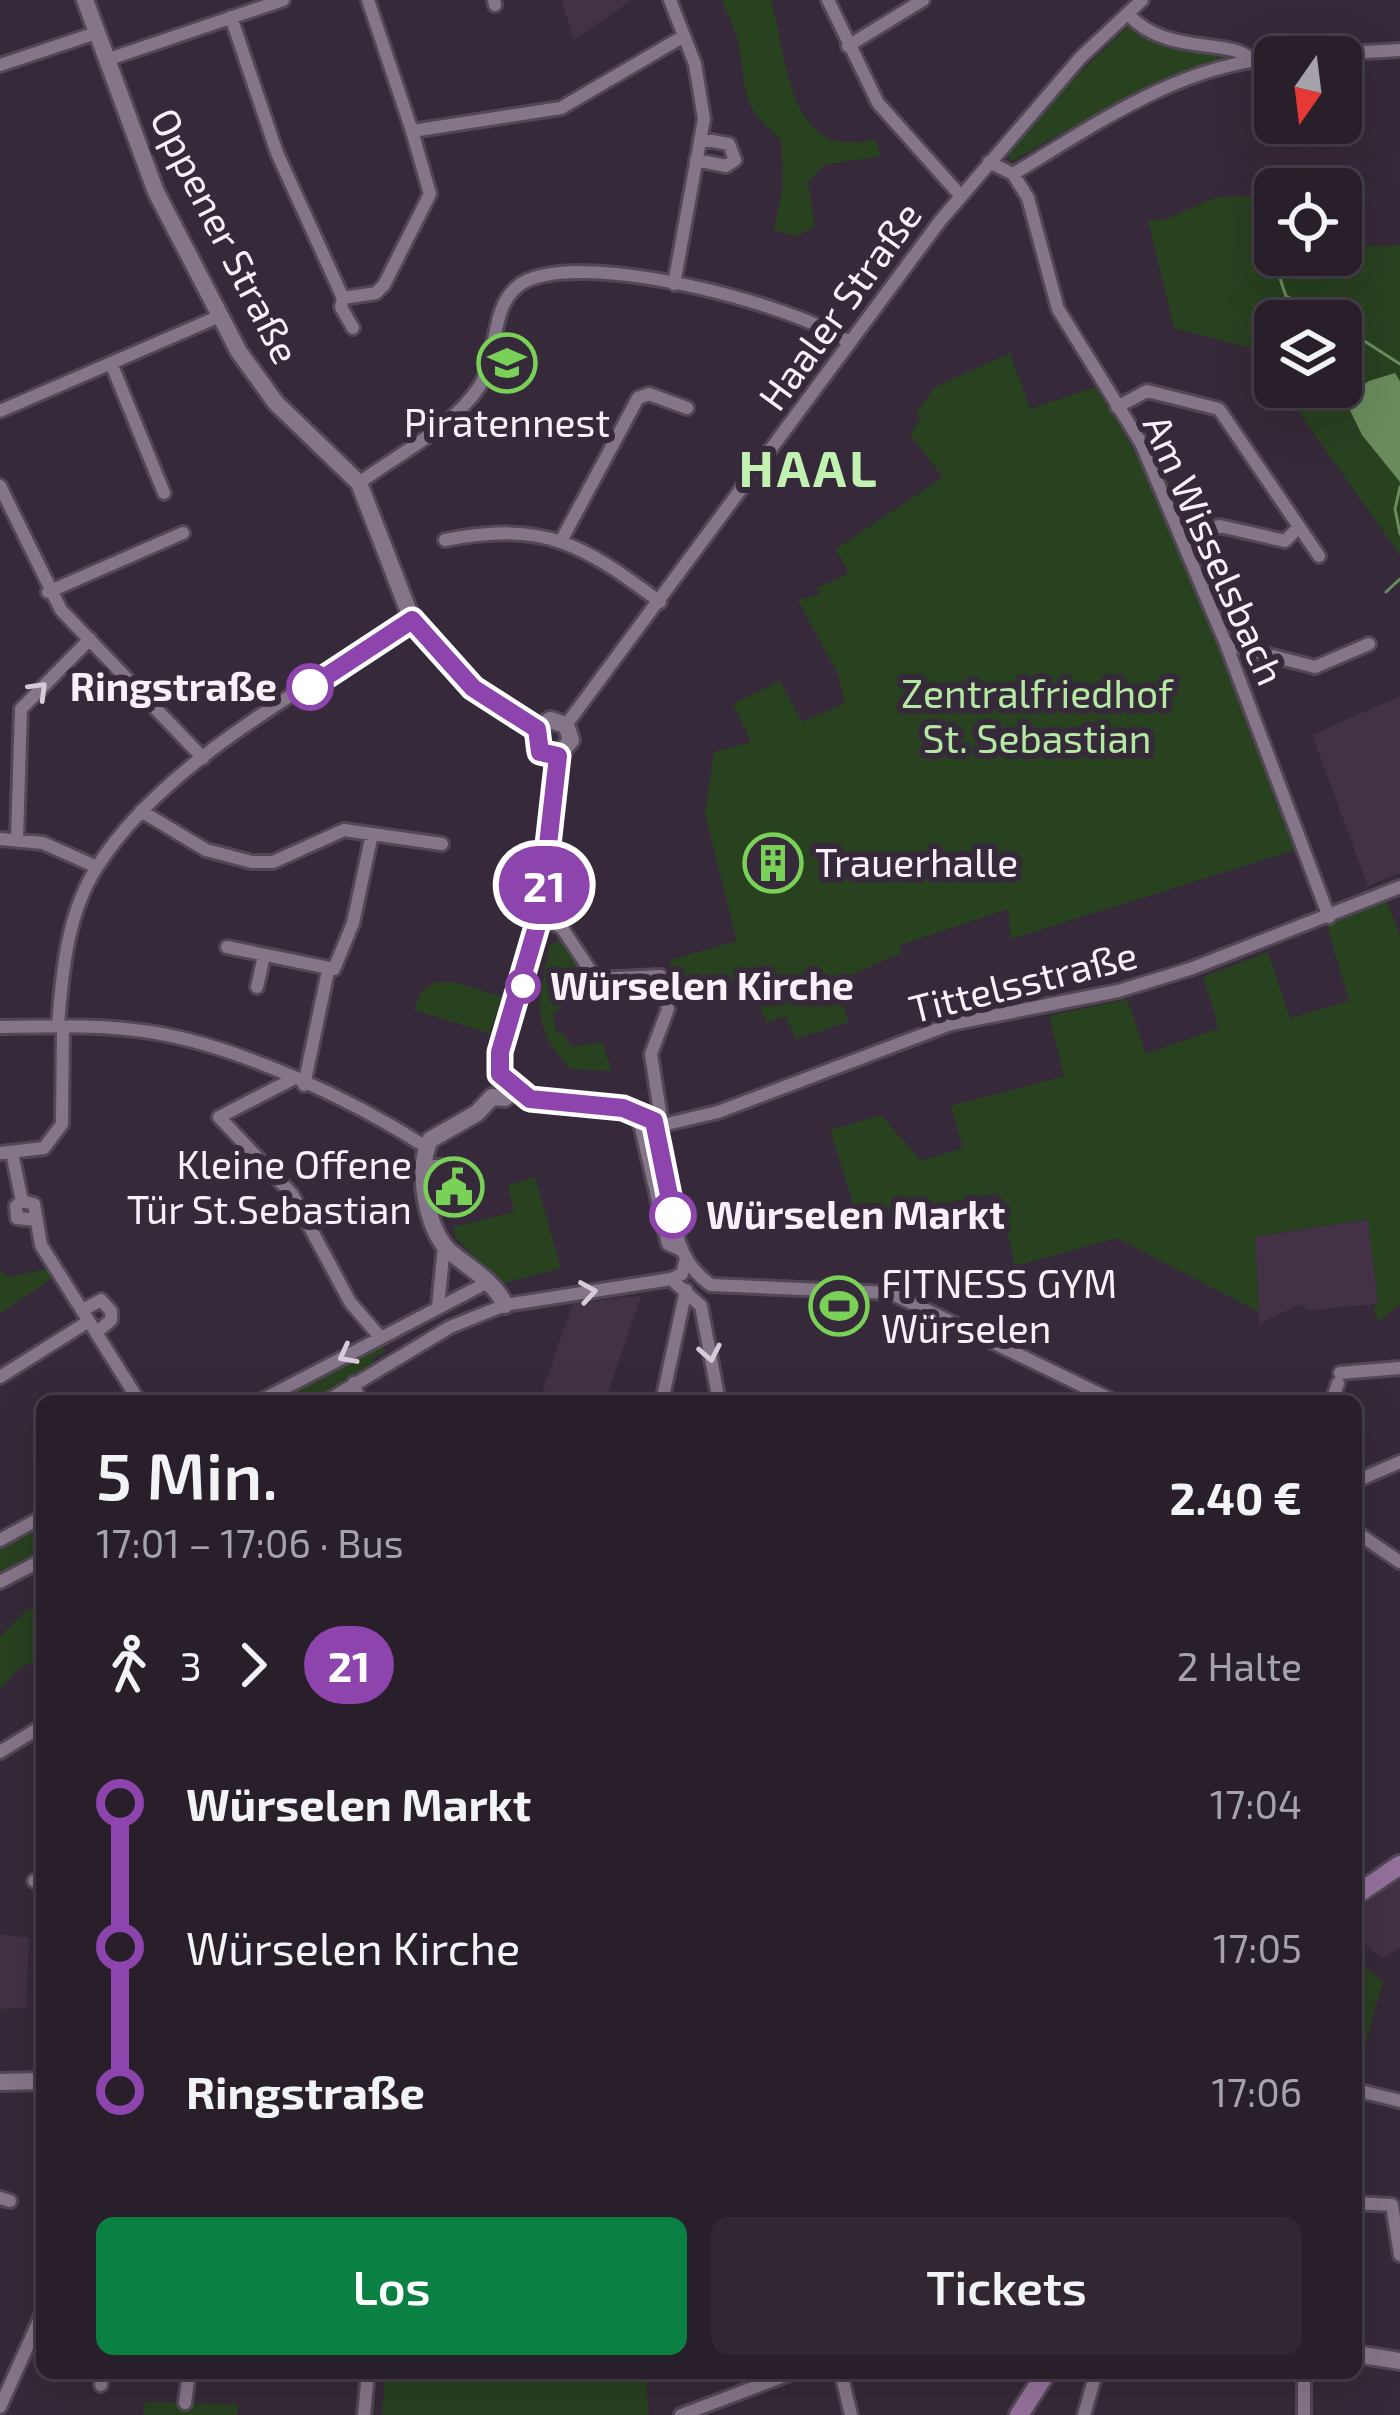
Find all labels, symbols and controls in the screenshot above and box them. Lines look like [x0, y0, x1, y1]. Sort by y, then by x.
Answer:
north arrow [1254, 36, 1362, 144]
map controls [1254, 36, 1362, 408]
street label: Oppener Straße [142, 100, 311, 371]
button: locate [1254, 168, 1362, 276]
street label: Haaler Straße [748, 192, 930, 418]
button: layers [1254, 300, 1362, 408]
school or university icon: Piratennest [476, 332, 538, 394]
place label: Piratennest [404, 398, 610, 445]
street label: Am Wisselsbach [1135, 407, 1296, 692]
district label: HAAL [738, 436, 880, 497]
place label: Ringstraße [70, 662, 277, 709]
marker: Ringstraße [288, 665, 332, 709]
park label: Zentralfriedhof St. Sebastian [901, 669, 1174, 761]
one-way arrow [25, 682, 47, 704]
building icon: Trauerhalle [742, 832, 804, 894]
place label: Trauerhalle [815, 838, 1018, 885]
line badge: 21 [490, 846, 598, 924]
text: 21 [523, 860, 565, 910]
street label: Tittelsstraße [904, 930, 1142, 1032]
place label: Würselen Kirche [550, 961, 854, 1008]
marker: Würselen Kirche [507, 970, 539, 1002]
place label: Kleine Offene Tür St.Sebastian [127, 1140, 412, 1232]
public building icon: Kleine Offene Tür St.Sebastian [423, 1156, 485, 1218]
place label: Würselen Markt [706, 1190, 1005, 1237]
marker: Würselen Markt [651, 1193, 695, 1237]
place label: FITNESS GYM Würselen [881, 1259, 1117, 1351]
sports icon: FITNESS GYM Würselen [808, 1275, 870, 1337]
one-way arrow [578, 1280, 598, 1306]
one-way arrow [338, 1341, 359, 1364]
one-way arrow [696, 1343, 722, 1363]
text: 5 Min. [96, 1434, 278, 1513]
text: 2.40 € [1169, 1470, 1302, 1524]
text: 17:01 – 17:06 · Bus [96, 1519, 404, 1566]
icon: walk [96, 1632, 162, 1698]
icon: forward [220, 1632, 286, 1698]
text: 21 [328, 1640, 370, 1690]
text: 3 [180, 1642, 202, 1689]
text: 2 Halte [1177, 1642, 1302, 1689]
text: Würselen Markt [186, 1776, 531, 1830]
text: 17:04 [1210, 1780, 1302, 1827]
text: Würselen Kirche [186, 1920, 520, 1974]
text: 17:05 [1213, 1924, 1302, 1971]
text: Ringstraße [186, 2064, 425, 2118]
text: 17:06 [1211, 2068, 1302, 2115]
button: Los [96, 2217, 687, 2355]
button: Tickets [711, 2217, 1302, 2355]

